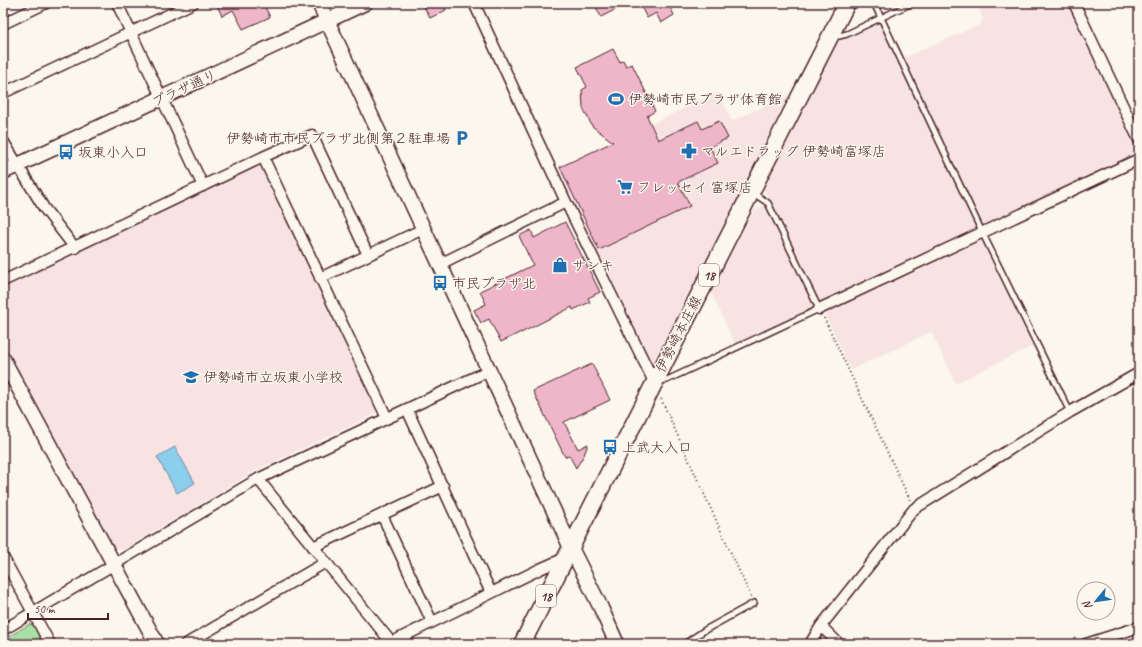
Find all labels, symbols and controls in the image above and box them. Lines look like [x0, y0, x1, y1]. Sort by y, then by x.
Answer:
street label: プラザ通り [149, 66, 220, 111]
sports icon: 伊勢崎市民プラザ体育館 [607, 90, 625, 108]
place label: 伊勢崎市民プラザ体育館 [628, 91, 782, 108]
parking icon: 伊勢崎市市民プラザ北側第２駐車場 [453, 129, 471, 147]
place label: 伊勢崎市市民プラザ北側第２駐車場 [226, 130, 450, 147]
pharmacy icon: マルエドラッグ 伊勢崎富塚店 [680, 142, 698, 160]
bus stop icon: 坂東小入口 [57, 143, 75, 161]
place label: マルエドラッグ 伊勢崎富塚店 [701, 143, 886, 160]
place label: 坂東小入口 [78, 144, 148, 161]
supermarket icon: フレッセイ 富塚店 [616, 178, 634, 196]
place label: フレッセイ 富塚店 [637, 179, 752, 196]
shop icon: サンキ [551, 256, 569, 274]
place label: サンキ [572, 257, 614, 274]
road number: 18 [699, 264, 719, 286]
bus stop icon: 市民プラザ北 [431, 274, 449, 292]
place label: 市民プラザ北 [452, 275, 536, 292]
street label: 伊勢崎本庄線 [652, 293, 705, 376]
school or university icon: 伊勢崎市立坂東小学校 [182, 368, 200, 386]
place label: 伊勢崎市立坂東小学校 [203, 369, 343, 386]
bus stop icon: 上武大入口 [601, 438, 619, 456]
place label: 上武大入口 [622, 439, 692, 456]
north arrow [1076, 581, 1116, 621]
road number: 18 [536, 585, 556, 607]
scale bar [28, 595, 108, 621]
text: N [1078, 598, 1095, 612]
text: 50 m [34, 601, 56, 617]

